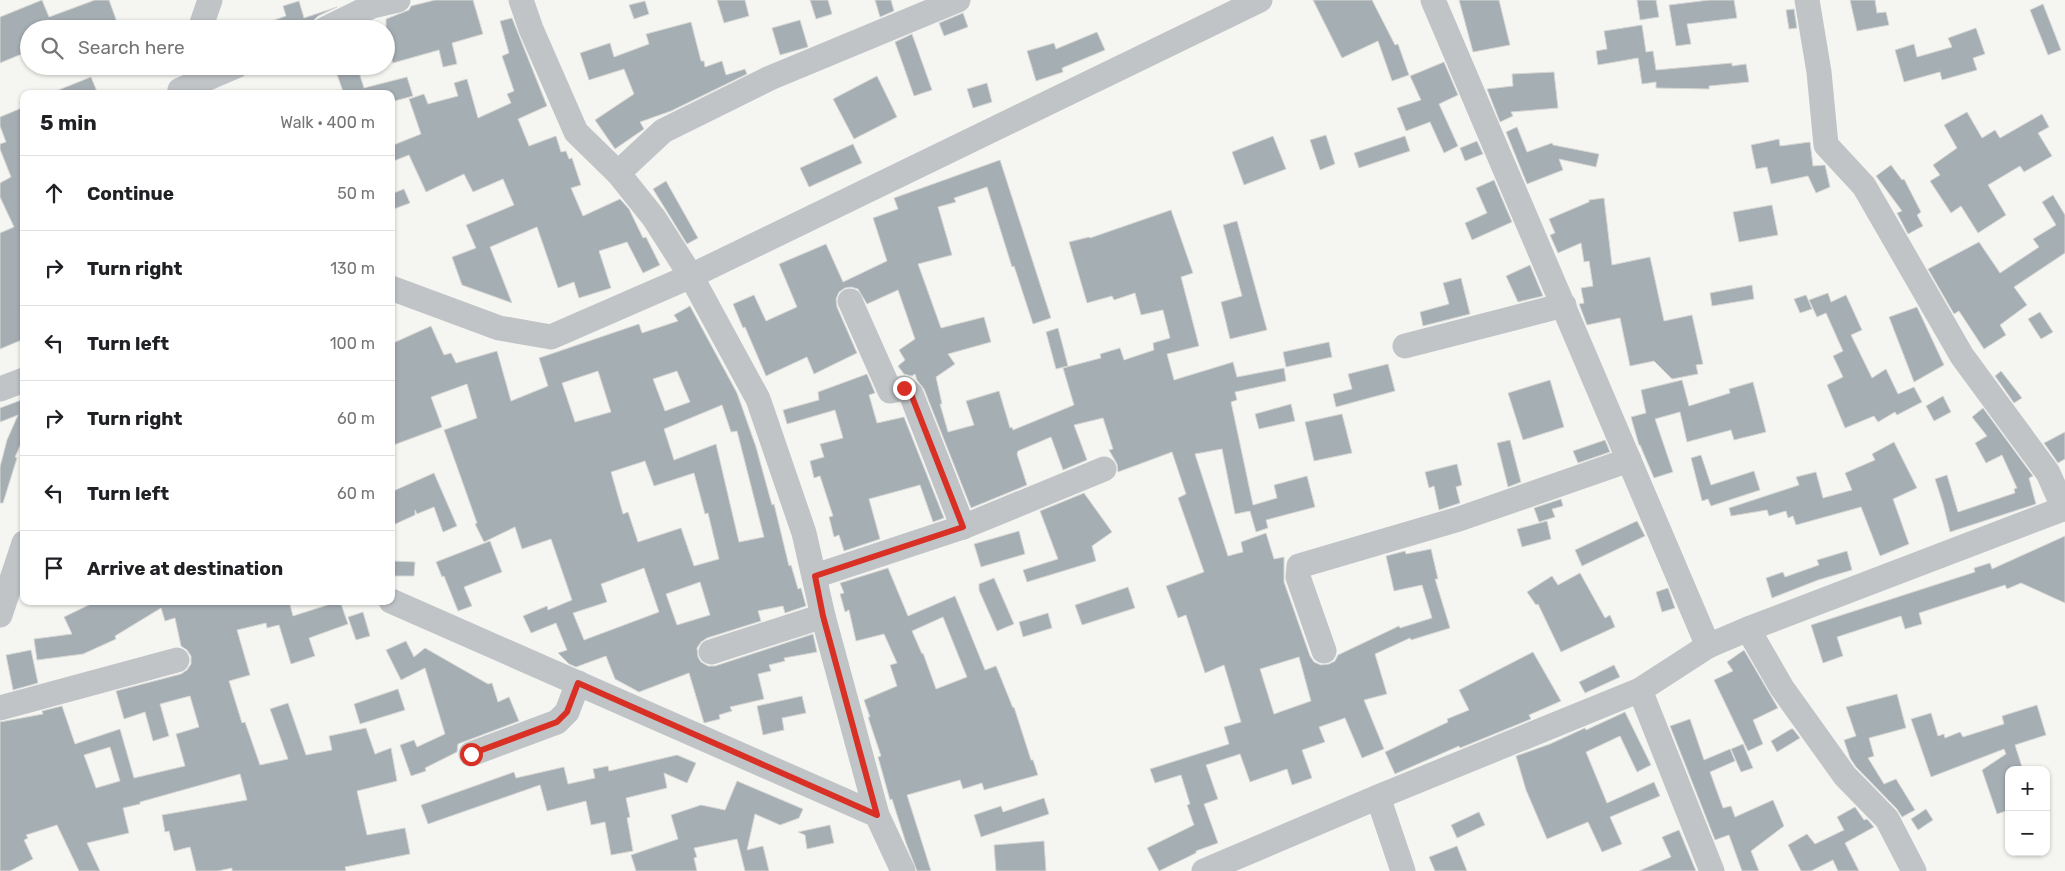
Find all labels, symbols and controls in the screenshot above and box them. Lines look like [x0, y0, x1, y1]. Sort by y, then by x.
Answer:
search box [20, 20, 395, 75]
icon: search [38, 34, 66, 62]
text: Search here [78, 36, 185, 59]
text: 5 min [40, 110, 97, 135]
text: Walk · 400 m [280, 113, 375, 132]
icon: ahead [40, 179, 68, 207]
text: Continue [87, 182, 174, 205]
text: 50 m [337, 184, 375, 203]
icon: right [40, 254, 68, 282]
text: Turn right [87, 257, 182, 280]
text: 130 m [330, 259, 375, 278]
icon: left [40, 329, 68, 357]
text: Turn left [87, 332, 169, 355]
text: 100 m [330, 334, 375, 353]
route end [893, 377, 916, 400]
icon: right [40, 404, 68, 432]
text: Turn right [87, 407, 182, 430]
text: 60 m [337, 409, 375, 428]
icon: left [40, 479, 68, 507]
text: Turn left [87, 482, 169, 505]
text: 60 m [337, 484, 375, 503]
icon: arrive [40, 554, 68, 582]
text: Arrive at destination [87, 557, 283, 580]
route start [460, 743, 483, 766]
map controls [2005, 766, 2050, 856]
button: + [2005, 766, 2050, 811]
button: − [2005, 811, 2050, 856]

